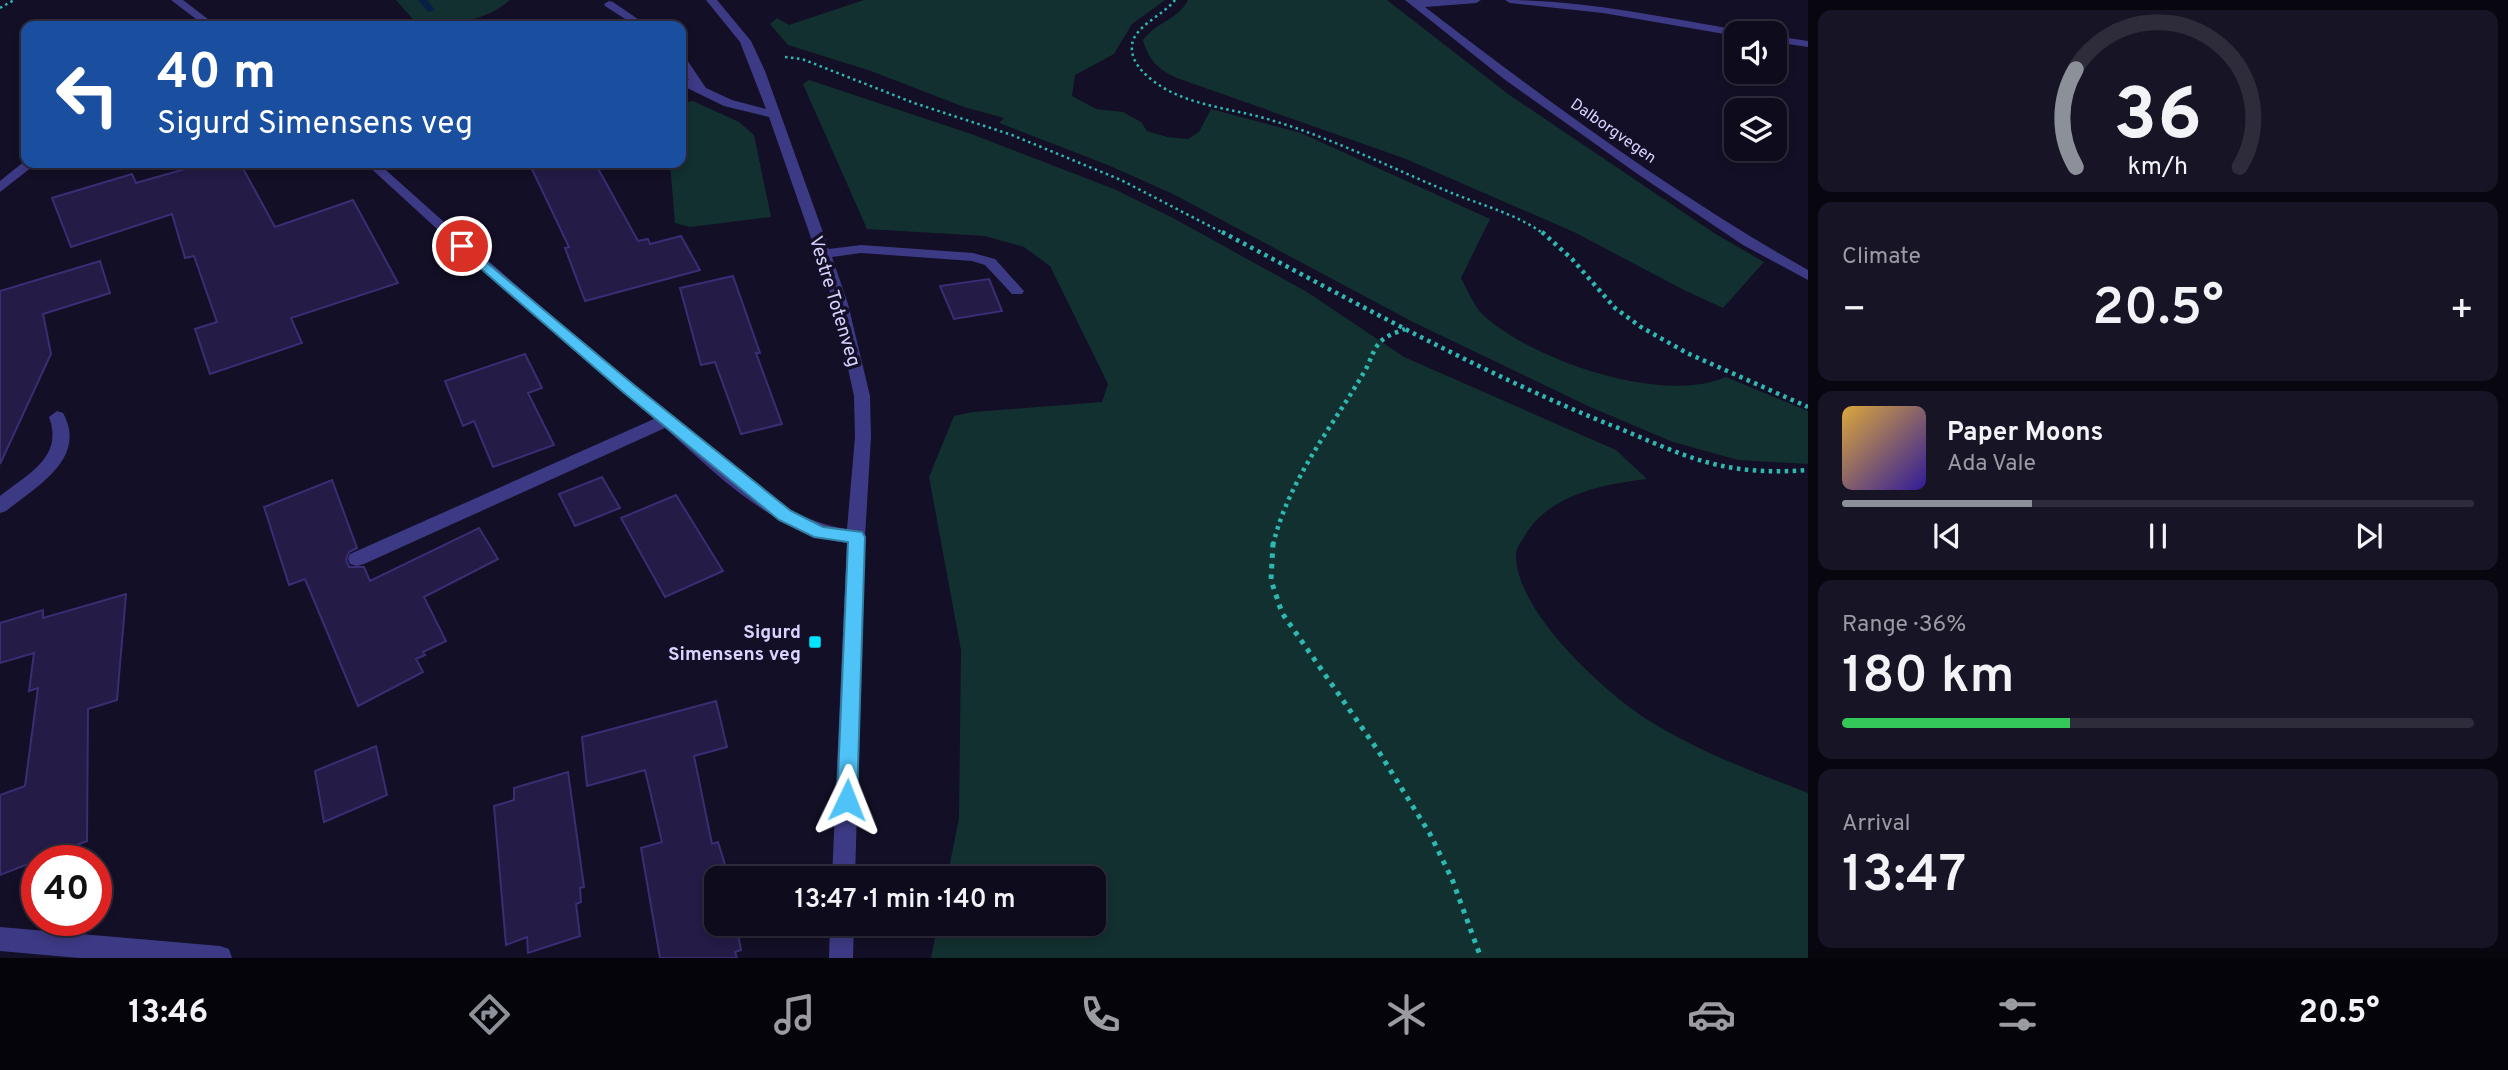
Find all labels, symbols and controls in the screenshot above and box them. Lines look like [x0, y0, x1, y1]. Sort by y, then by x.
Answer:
map controls [1724, 21, 1787, 161]
button: sound [1724, 21, 1787, 84]
text: 40 m [157, 44, 276, 106]
icon: left [42, 49, 133, 140]
text: 36 [2114, 73, 2202, 165]
street label: Dalborgvegen [1566, 95, 1660, 169]
button: layers [1724, 98, 1787, 161]
text: Sigurd Simensens veg [157, 105, 473, 145]
text: km/h [2128, 152, 2188, 184]
pin [432, 216, 492, 276]
icon: arrive [443, 227, 481, 265]
street label: Vestre Totenveg [803, 233, 865, 370]
text: Climate [1842, 243, 1921, 272]
text: 20.5° [2092, 277, 2224, 343]
text: − [1842, 287, 1867, 336]
text: + [2449, 287, 2474, 336]
text: Paper Moons [1947, 417, 2103, 450]
text: Ada Vale [1947, 450, 2036, 479]
icon: previous [1928, 517, 1966, 555]
icon: pause [2139, 517, 2177, 555]
icon: next [2350, 517, 2388, 555]
text: Range · 36% [1842, 611, 1966, 640]
place label: Sigurd Simensens veg [668, 621, 801, 667]
marker: Sigurd Simensens veg [807, 634, 823, 650]
text: 180 km [1842, 645, 2015, 711]
position arrow [810, 763, 884, 837]
text: Arrival [1842, 810, 1911, 839]
text: 13:47 [1842, 844, 1966, 910]
speed limit sign: 40 [21, 845, 112, 936]
text: 13:47 · 1 min · 140 m [794, 884, 1016, 917]
icon: directions [465, 990, 514, 1039]
icon: music [770, 990, 819, 1039]
icon: phone [1076, 990, 1125, 1039]
icon: climate [1382, 990, 1431, 1039]
icon: car [1687, 990, 1736, 1039]
icon: filters [1993, 990, 2042, 1039]
text: 13:46 [128, 994, 208, 1034]
text: 20.5° [2298, 994, 2380, 1034]

